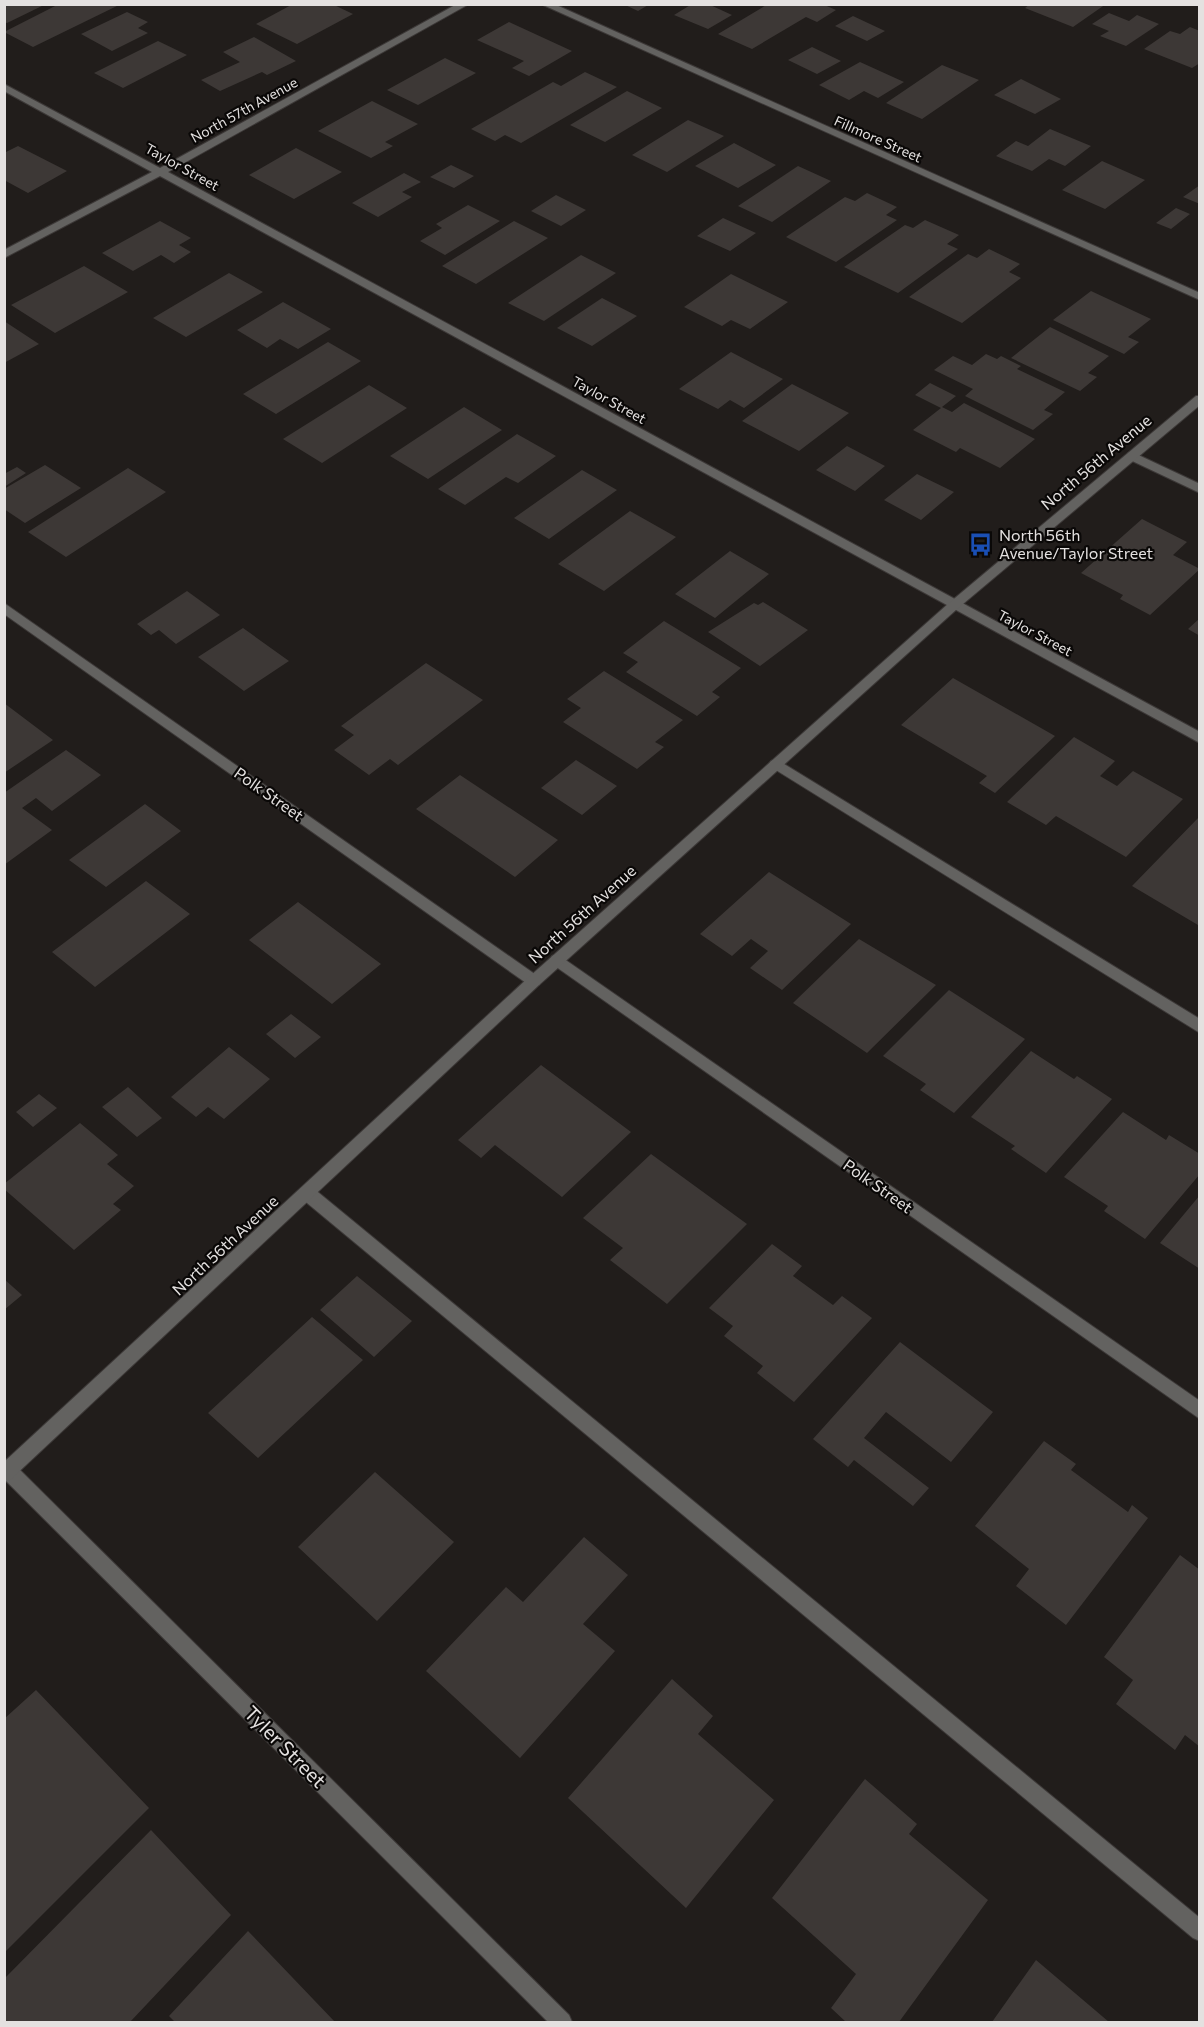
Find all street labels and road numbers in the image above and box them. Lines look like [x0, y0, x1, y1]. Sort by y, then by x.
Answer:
street label: North 57th Avenue [187, 73, 300, 146]
street label: Fillmore Street [832, 112, 925, 166]
street label: Taylor Street [142, 139, 222, 194]
street label: Taylor Street [569, 372, 649, 427]
street label: North 56th Avenue [1037, 410, 1155, 513]
street label: Taylor Street [995, 606, 1076, 659]
street label: Polk Street [231, 763, 308, 825]
street label: North 56th Avenue [524, 860, 639, 967]
street label: Polk Street [840, 1155, 917, 1217]
street label: North 56th Avenue [168, 1191, 282, 1299]
street label: Tyler Street [240, 1700, 332, 1792]

